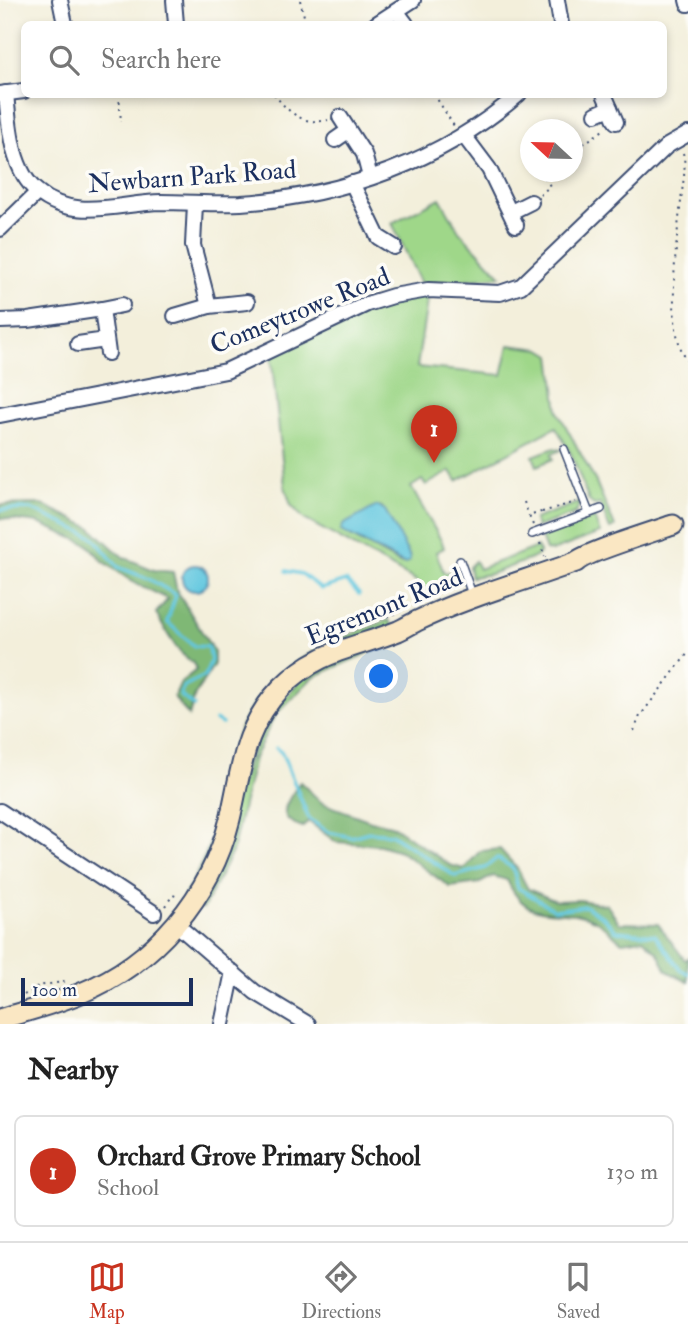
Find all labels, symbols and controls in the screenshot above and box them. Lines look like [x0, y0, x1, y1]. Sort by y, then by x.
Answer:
search box [21, 21, 667, 98]
icon: search [45, 41, 83, 79]
text: Search here [101, 44, 221, 76]
north arrow [520, 119, 583, 182]
street label: Newbarn Park Road [87, 154, 297, 200]
street label: Comeytrowe Road [206, 260, 395, 362]
pin: 1 [411, 405, 457, 463]
street label: Egremont Road [301, 561, 467, 653]
your location [364, 659, 398, 693]
scale bar [21, 975, 192, 1007]
text: 100 m [32, 978, 77, 1002]
text: Nearby [28, 1051, 118, 1088]
text: Orchard Grove Primary School [97, 1141, 421, 1173]
text: 1 [49, 1157, 57, 1186]
text: 130 m [606, 1157, 658, 1186]
text: School [97, 1173, 159, 1202]
tab: Map [88, 1258, 126, 1324]
tab: Directions [301, 1258, 381, 1324]
tab: Saved [557, 1258, 600, 1324]

